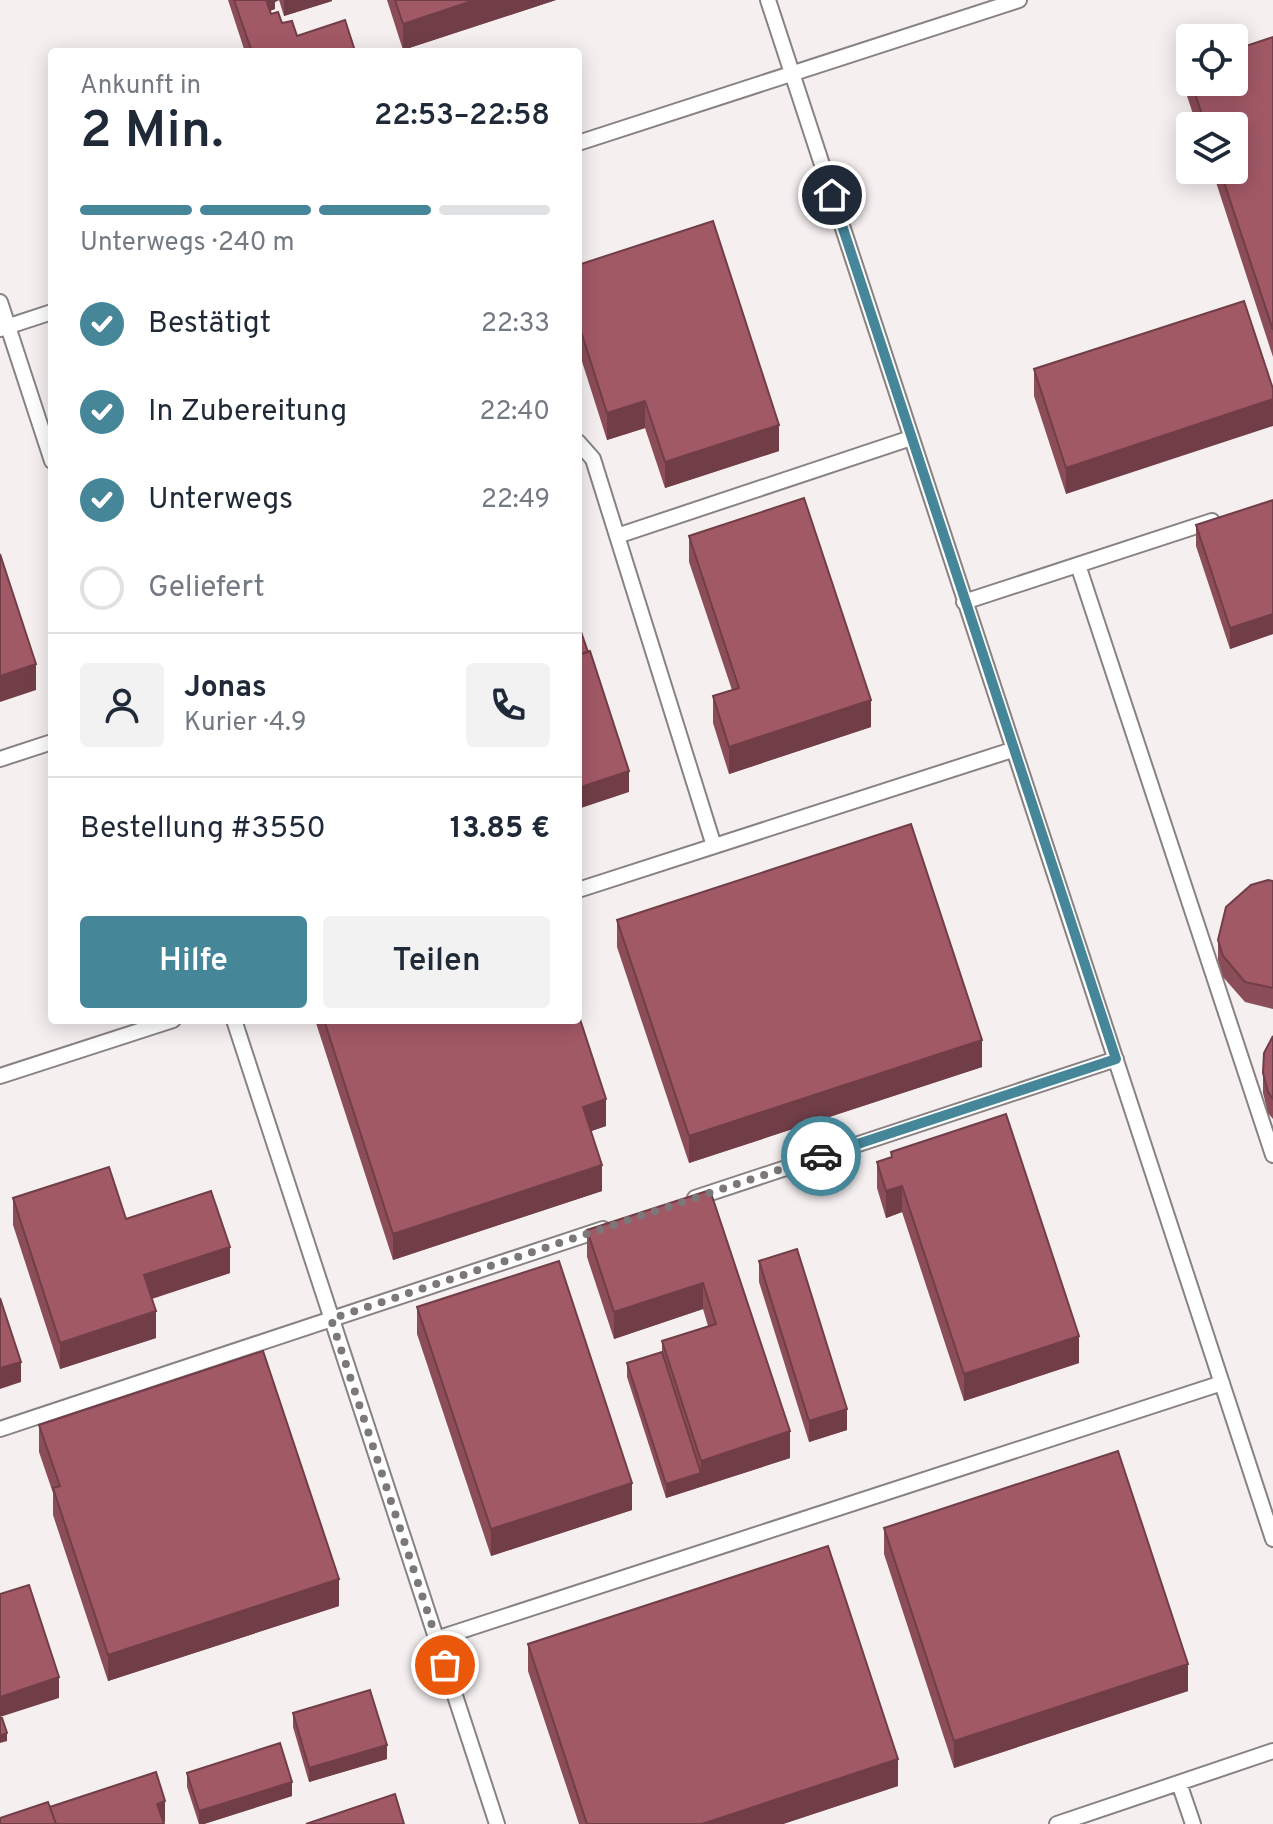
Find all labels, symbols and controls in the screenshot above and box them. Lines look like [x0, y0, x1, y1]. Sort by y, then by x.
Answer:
map controls [1176, 24, 1248, 184]
button: locate [1176, 24, 1248, 96]
text: Ankunft in [80, 70, 201, 103]
text: 22:53–22:58 [374, 98, 550, 135]
text: 2 Min. [80, 100, 224, 166]
button: layers [1176, 112, 1248, 184]
pin [798, 161, 866, 229]
icon: home [810, 173, 854, 217]
text: Unterwegs · 240 m [80, 227, 295, 260]
icon: check [80, 302, 124, 346]
text: Bestätigt [148, 306, 271, 343]
text: 22:33 [481, 308, 550, 341]
icon: check [80, 390, 124, 434]
text: In Zubereitung [148, 394, 347, 431]
text: 22:40 [479, 396, 550, 429]
icon: check [80, 478, 124, 522]
text: Unterwegs [148, 482, 293, 519]
text: 22:49 [481, 484, 550, 517]
text: Geliefert [148, 570, 265, 607]
button: person [80, 663, 164, 747]
button: phone [466, 663, 550, 747]
text: Jonas [184, 670, 267, 707]
text: Kurier · 4.9 [184, 707, 307, 740]
text: Bestellung #3550 [80, 811, 326, 848]
text: 13.85 € [450, 811, 550, 848]
button: Hilfe [80, 916, 307, 1008]
button: Teilen [323, 916, 550, 1008]
courier [781, 1116, 861, 1196]
icon: car [799, 1134, 843, 1178]
pin [411, 1631, 479, 1699]
icon: bag [423, 1643, 467, 1687]

